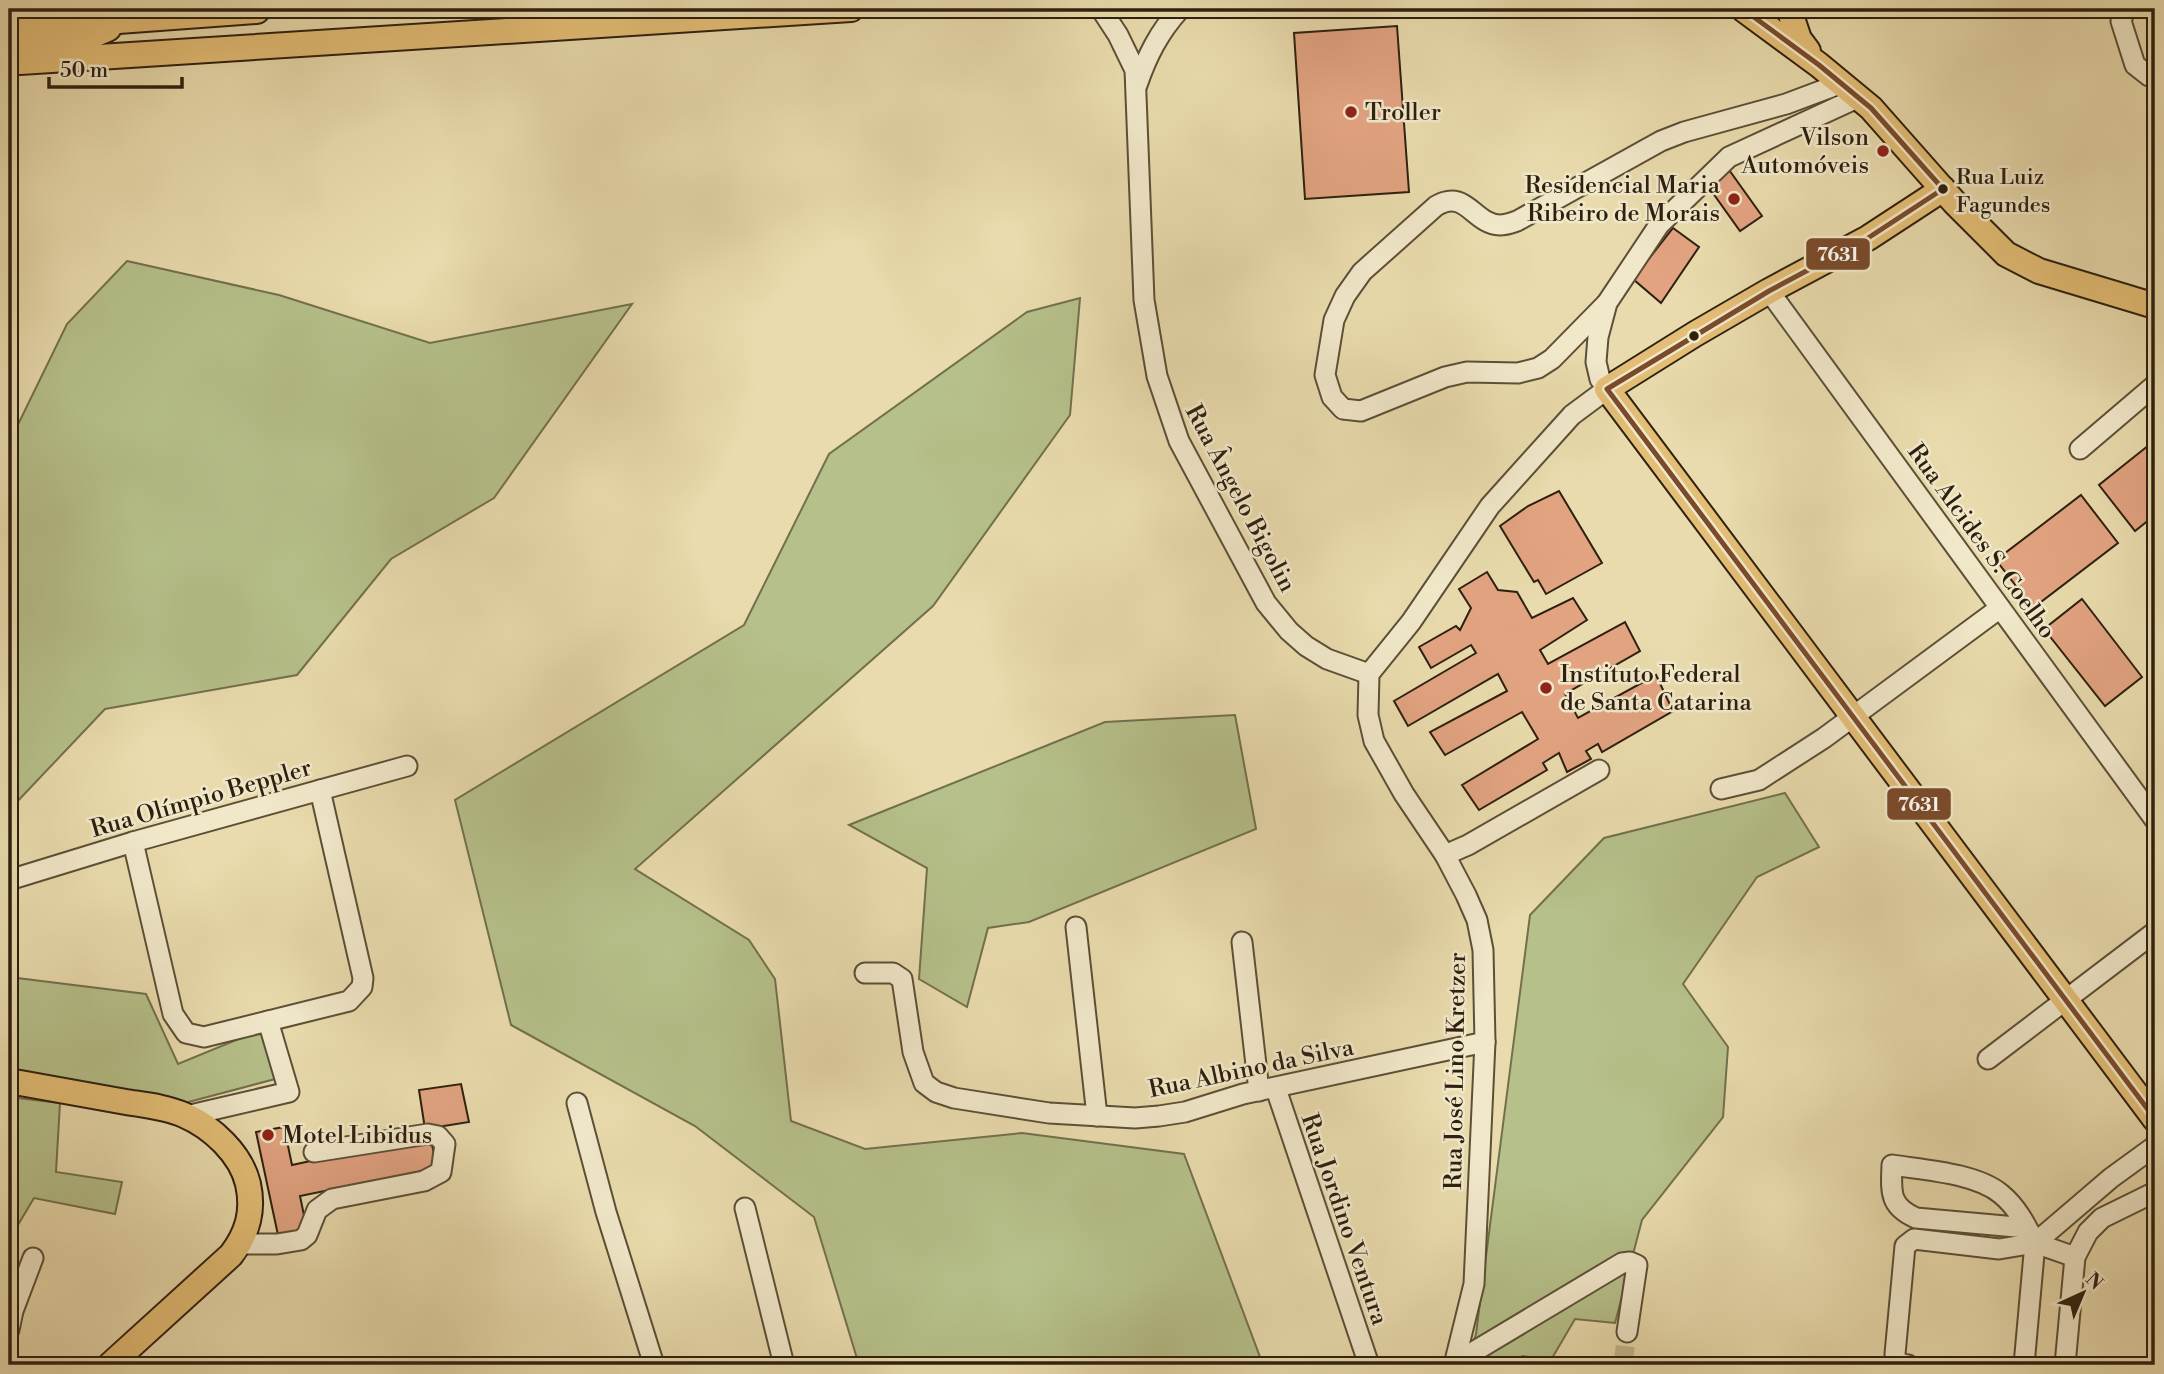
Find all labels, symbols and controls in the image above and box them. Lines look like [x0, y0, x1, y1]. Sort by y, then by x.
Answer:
scale bar [49, 46, 182, 90]
text: 50 m [60, 58, 108, 84]
place label: Troller [1365, 98, 1441, 128]
marker: Troller [1343, 104, 1359, 120]
place label: Vilson Automóveis [1740, 123, 1869, 181]
marker: Vilson Automóveis [1875, 143, 1891, 159]
place label: Rua Luiz Fagundes [1956, 164, 2051, 219]
place label: Residencial Maria Ribeiro de Morais [1524, 171, 1721, 229]
marker: Rua Luiz Fagundes [1936, 182, 1950, 196]
marker: Residencial Maria Ribeiro de Morais [1726, 191, 1742, 207]
line badge: 7631 [1805, 237, 1871, 271]
text: 7631 [1817, 243, 1859, 267]
unlabelled marker [1687, 329, 1701, 343]
street label: Rua Ângelo Bigolin [1178, 399, 1303, 597]
street label: Rua Alcides S. Coelho [1900, 438, 2062, 645]
place label: Instituto Federal de Santa Catarina [1560, 660, 1753, 718]
marker: Instituto Federal de Santa Catarina [1538, 680, 1554, 696]
street label: Rua Olímpio Beppler [87, 753, 315, 845]
line badge: 7631 [1886, 787, 1952, 821]
text: 7631 [1898, 793, 1940, 817]
street label: Rua José Lino Kretzer [1439, 952, 1473, 1190]
street label: Rua Albino da Silva [1146, 1032, 1357, 1105]
street label: Rua Jordino Ventura [1294, 1110, 1395, 1330]
place label: Motel Libidus [282, 1121, 432, 1151]
marker: Motel Libidus [260, 1127, 276, 1143]
north arrow [2048, 1258, 2118, 1328]
text: N [2080, 1268, 2108, 1295]

